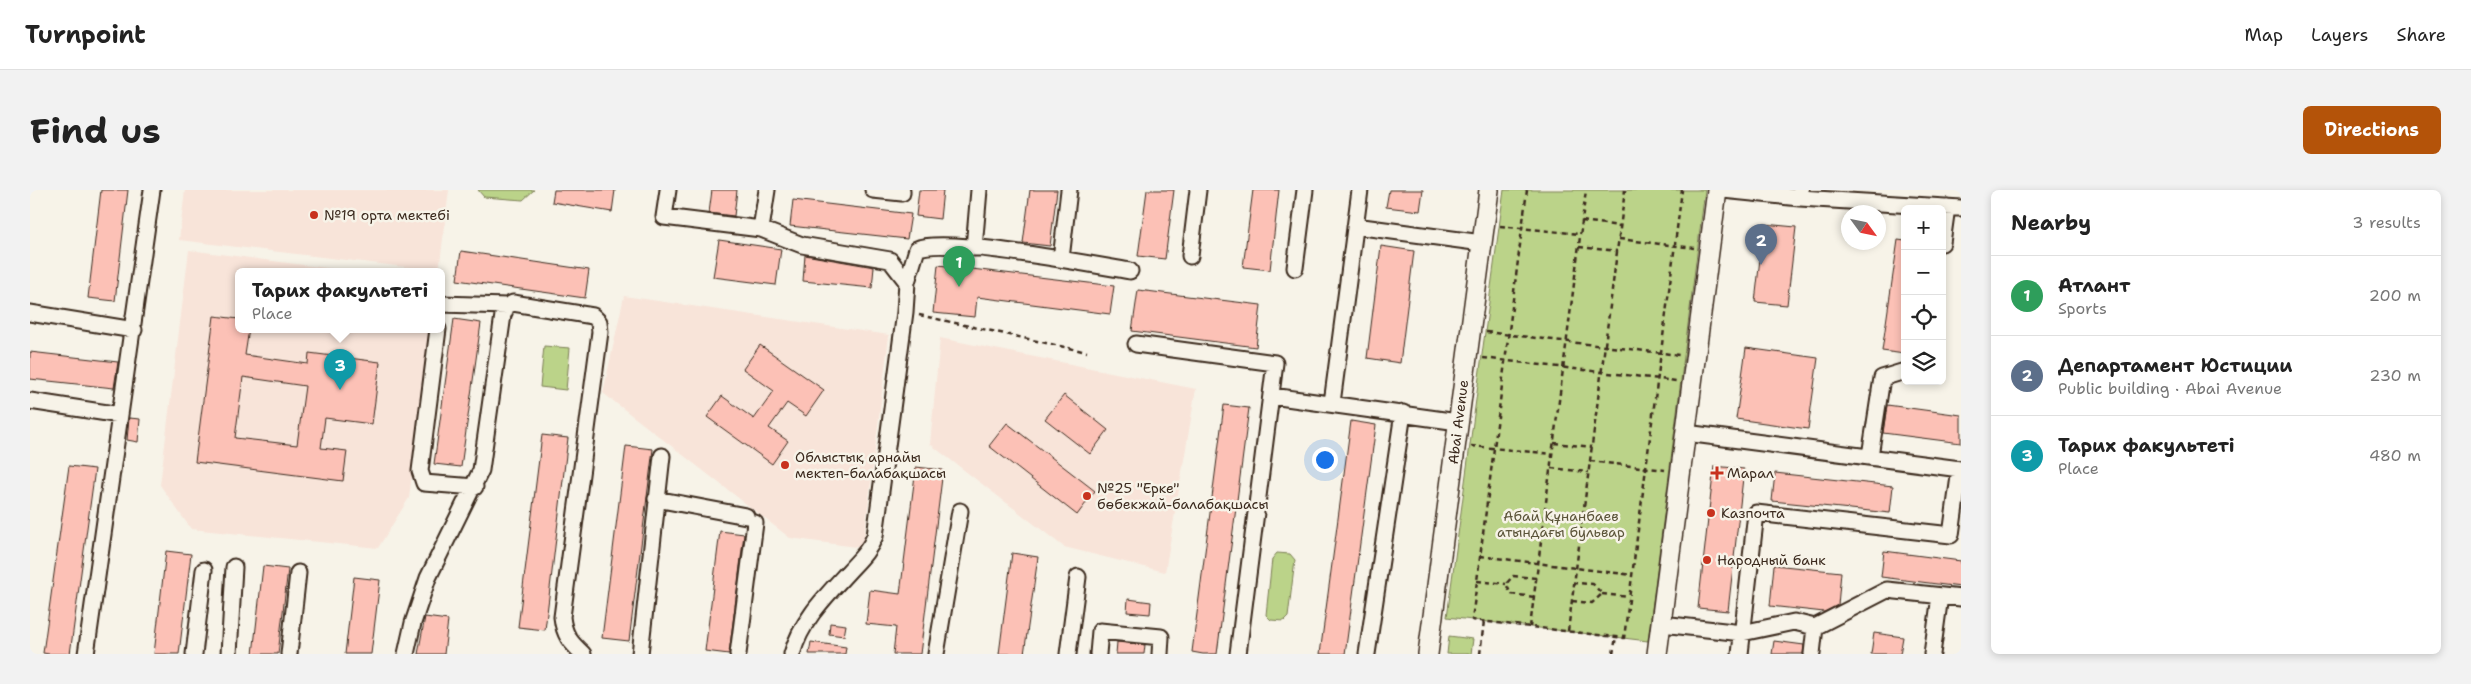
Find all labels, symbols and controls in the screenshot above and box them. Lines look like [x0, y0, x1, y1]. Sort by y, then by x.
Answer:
text: Turnpoint [25, 19, 146, 51]
text: Map [2245, 23, 2283, 47]
text: Layers [2311, 23, 2368, 47]
text: Share [2396, 23, 2446, 47]
button: Directions [2303, 106, 2441, 154]
text: Find us [30, 107, 161, 154]
north arrow [1841, 205, 1886, 250]
map controls [1901, 205, 1946, 385]
button: + [1901, 205, 1946, 250]
place label: №19 орта мектебі [324, 206, 450, 224]
marker: №19 орта мектебі [308, 209, 320, 221]
text: Nearby [2011, 209, 2091, 237]
text: 3 results [2352, 212, 2421, 233]
pin: 2 [1745, 224, 1777, 265]
pin: 1 [943, 246, 975, 287]
button: − [1901, 250, 1946, 295]
popup [235, 268, 445, 333]
text: Атлант [2058, 273, 2130, 298]
text: Тарих факультеті [252, 278, 428, 303]
text: 1 [2023, 285, 2031, 306]
text: 200 m [2369, 285, 2421, 306]
button: locate [1901, 295, 1946, 340]
text: Sports [2058, 298, 2107, 319]
text: Place [252, 303, 293, 324]
button: layers [1901, 340, 1946, 385]
pin: 3 [324, 349, 356, 390]
text: Департамент Юстиции [2058, 353, 2293, 378]
text: 2 [2021, 365, 2033, 386]
text: 230 m [2369, 365, 2421, 386]
text: Public building · Abai Avenue [2058, 378, 2282, 399]
street label: Abai Avenue [1444, 379, 1472, 465]
text: Тарих факультеті [2058, 433, 2235, 458]
text: 3 [2021, 445, 2033, 466]
text: 480 m [2369, 445, 2421, 466]
your location [1312, 447, 1338, 473]
place label: Облыстық арнайы мектеп-балабақшасы [795, 448, 946, 482]
text: Place [2058, 458, 2099, 479]
marker: Облыстық арнайы мектеп-балабақшасы [779, 459, 791, 471]
place label: Марал [1727, 464, 1774, 482]
marker: Марал [1711, 467, 1723, 479]
place label: №25 "Ерке" бөбекжай-балабақшасы [1097, 479, 1269, 513]
marker: №25 "Ерке" бөбекжай-балабақшасы [1081, 490, 1093, 502]
place label: Казпочта [1721, 504, 1785, 522]
park label: Абай Құнанбаев атындағы бульвар [1497, 507, 1625, 541]
marker: Казпочта [1705, 507, 1717, 519]
place label: Народный банк [1717, 551, 1826, 569]
marker: Народный банк [1701, 554, 1713, 566]

